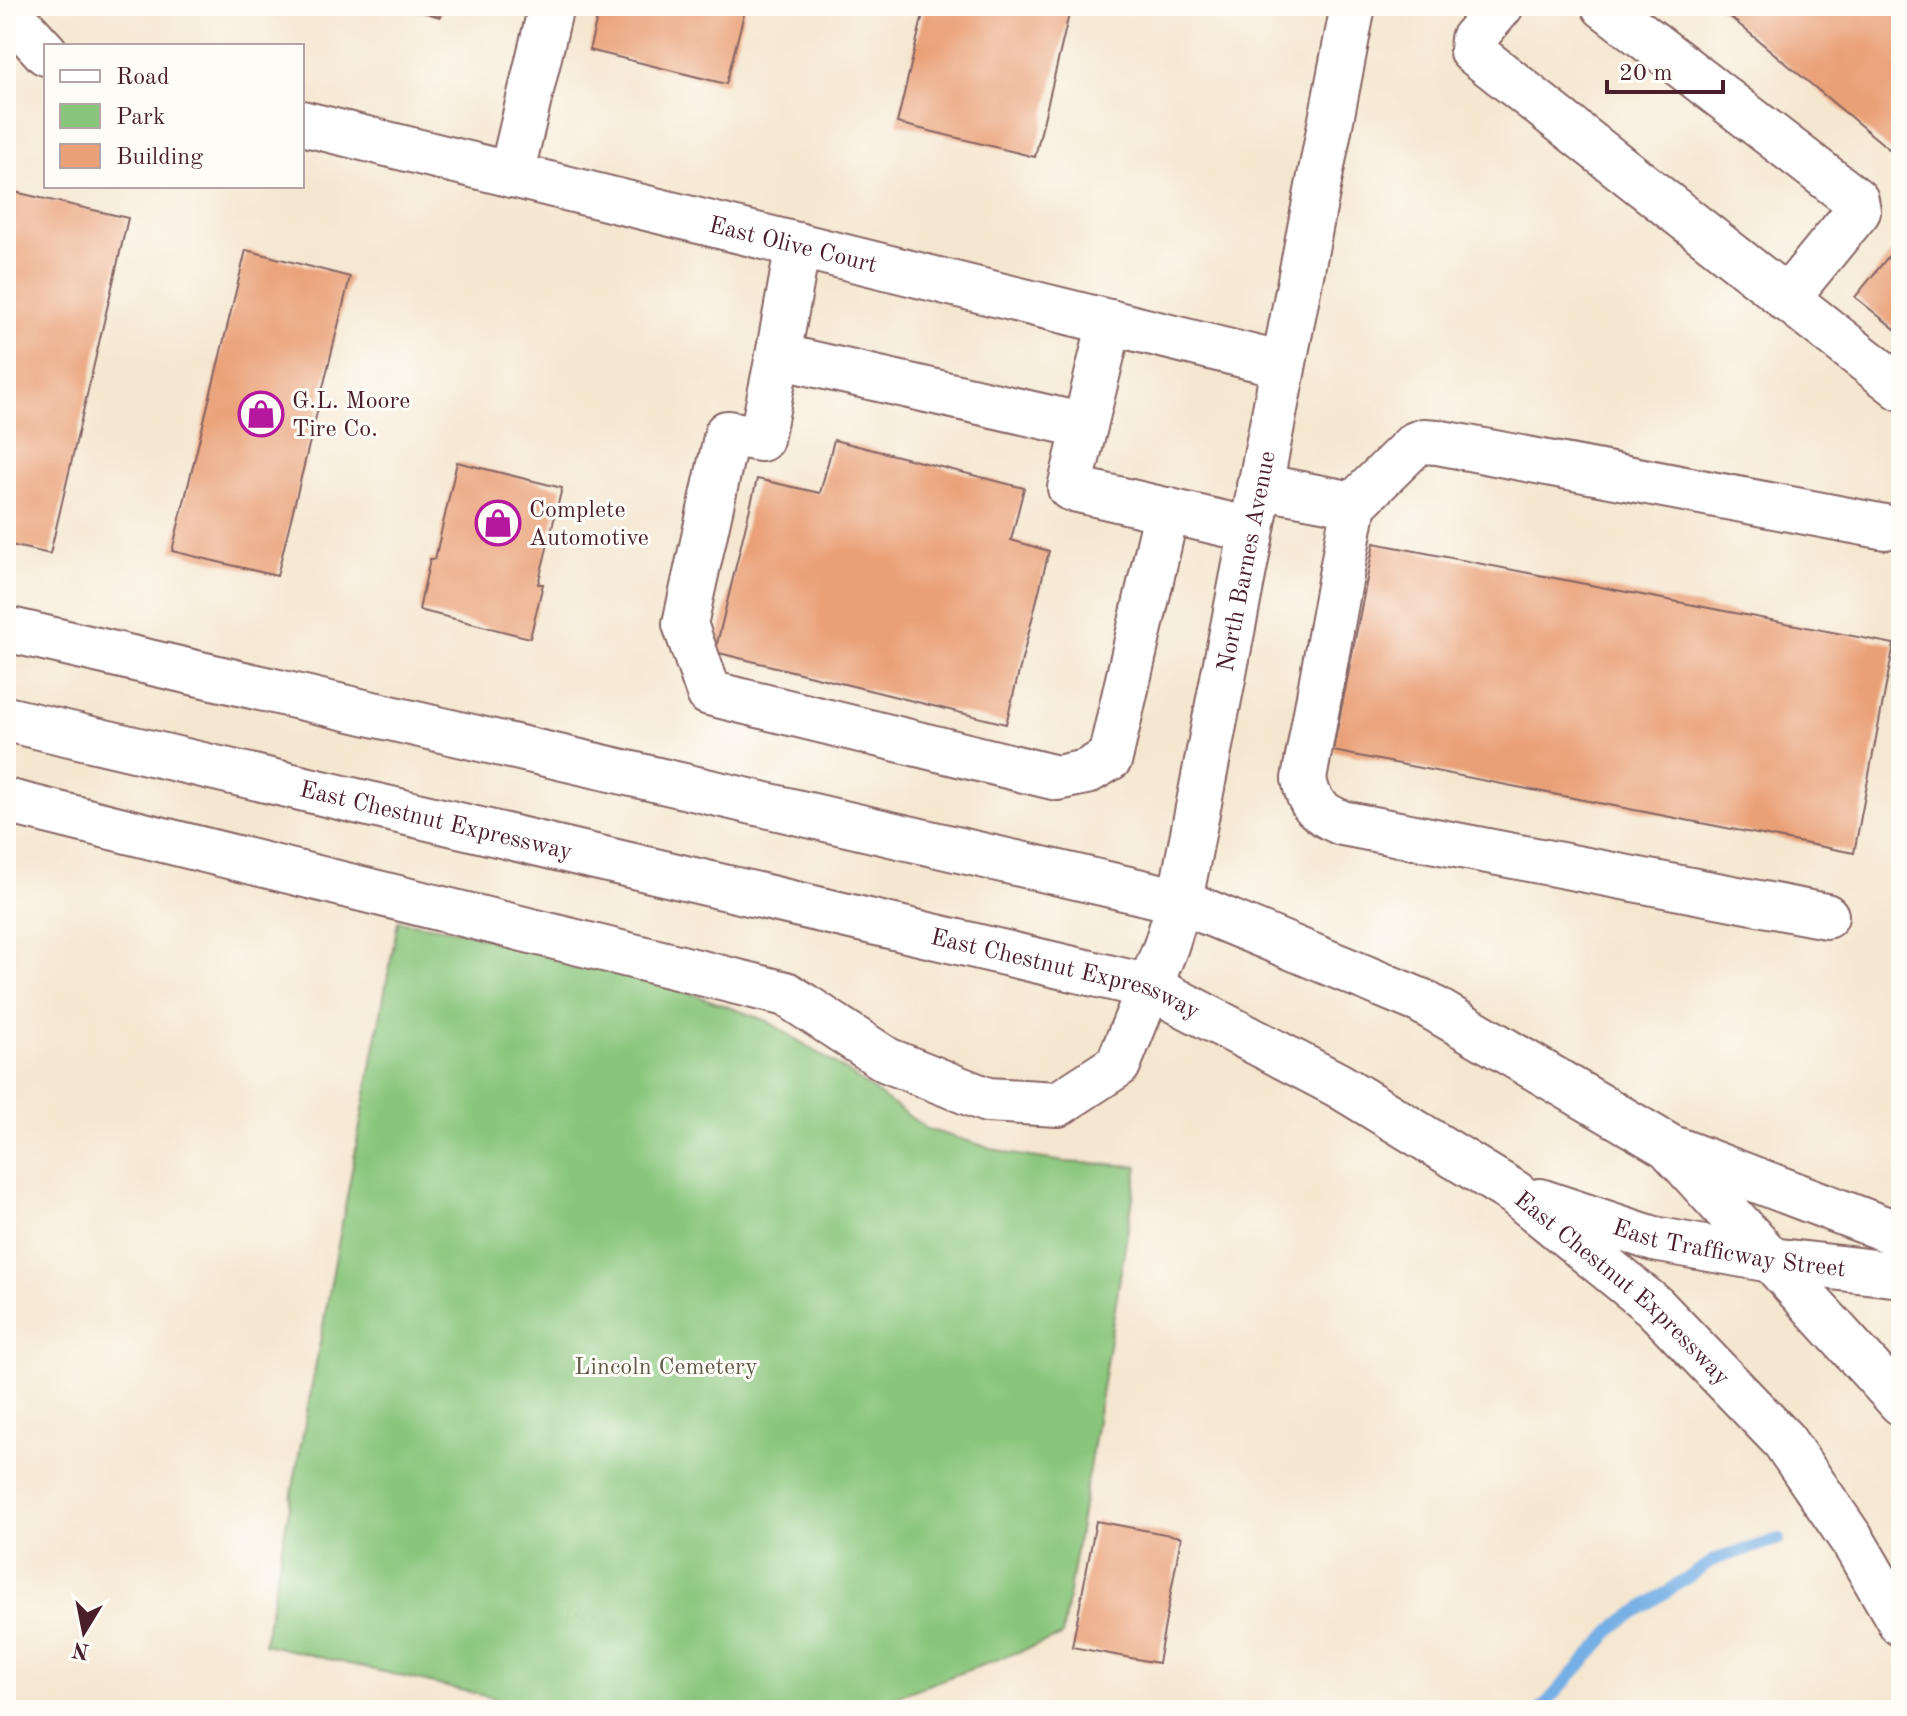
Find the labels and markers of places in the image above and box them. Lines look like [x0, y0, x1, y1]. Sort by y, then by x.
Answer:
shop icon: G.L. Moore Tire Co. [237, 390, 285, 438]
place label: G.L. Moore Tire Co. [292, 390, 410, 442]
shop icon: Complete Automotive [474, 499, 522, 547]
place label: Complete Automotive [529, 499, 649, 551]

